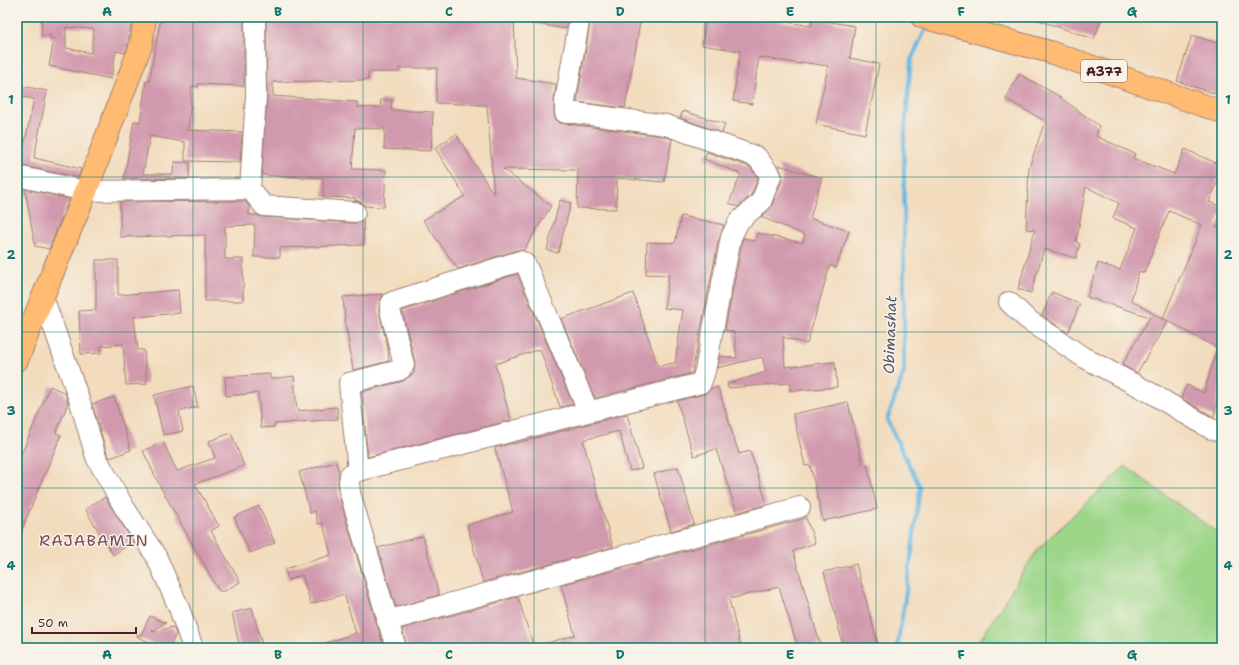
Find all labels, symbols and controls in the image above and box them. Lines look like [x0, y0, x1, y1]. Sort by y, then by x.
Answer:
text: A [102, 3, 112, 20]
text: B [274, 3, 282, 20]
text: C [445, 3, 453, 20]
text: D [615, 3, 625, 20]
text: E [786, 3, 795, 20]
text: F [957, 3, 965, 20]
text: G [1127, 3, 1138, 20]
road number: A377 [1081, 60, 1127, 82]
text: 1 [8, 91, 14, 108]
text: 1 [1225, 91, 1231, 108]
text: 2 [6, 246, 16, 263]
text: 2 [1223, 246, 1233, 263]
water label: Obimashat [879, 295, 901, 374]
text: 3 [6, 402, 16, 419]
text: 3 [1223, 402, 1233, 419]
district label: RAJABAMIN [39, 530, 149, 551]
text: 4 [6, 557, 16, 574]
text: 4 [1223, 557, 1233, 574]
scale bar [32, 609, 136, 635]
text: 50 m [38, 615, 68, 631]
text: A [102, 646, 112, 663]
text: B [274, 646, 282, 663]
text: C [445, 646, 453, 663]
text: D [615, 646, 625, 663]
text: E [786, 646, 795, 663]
text: F [957, 646, 965, 663]
text: G [1127, 646, 1138, 663]

